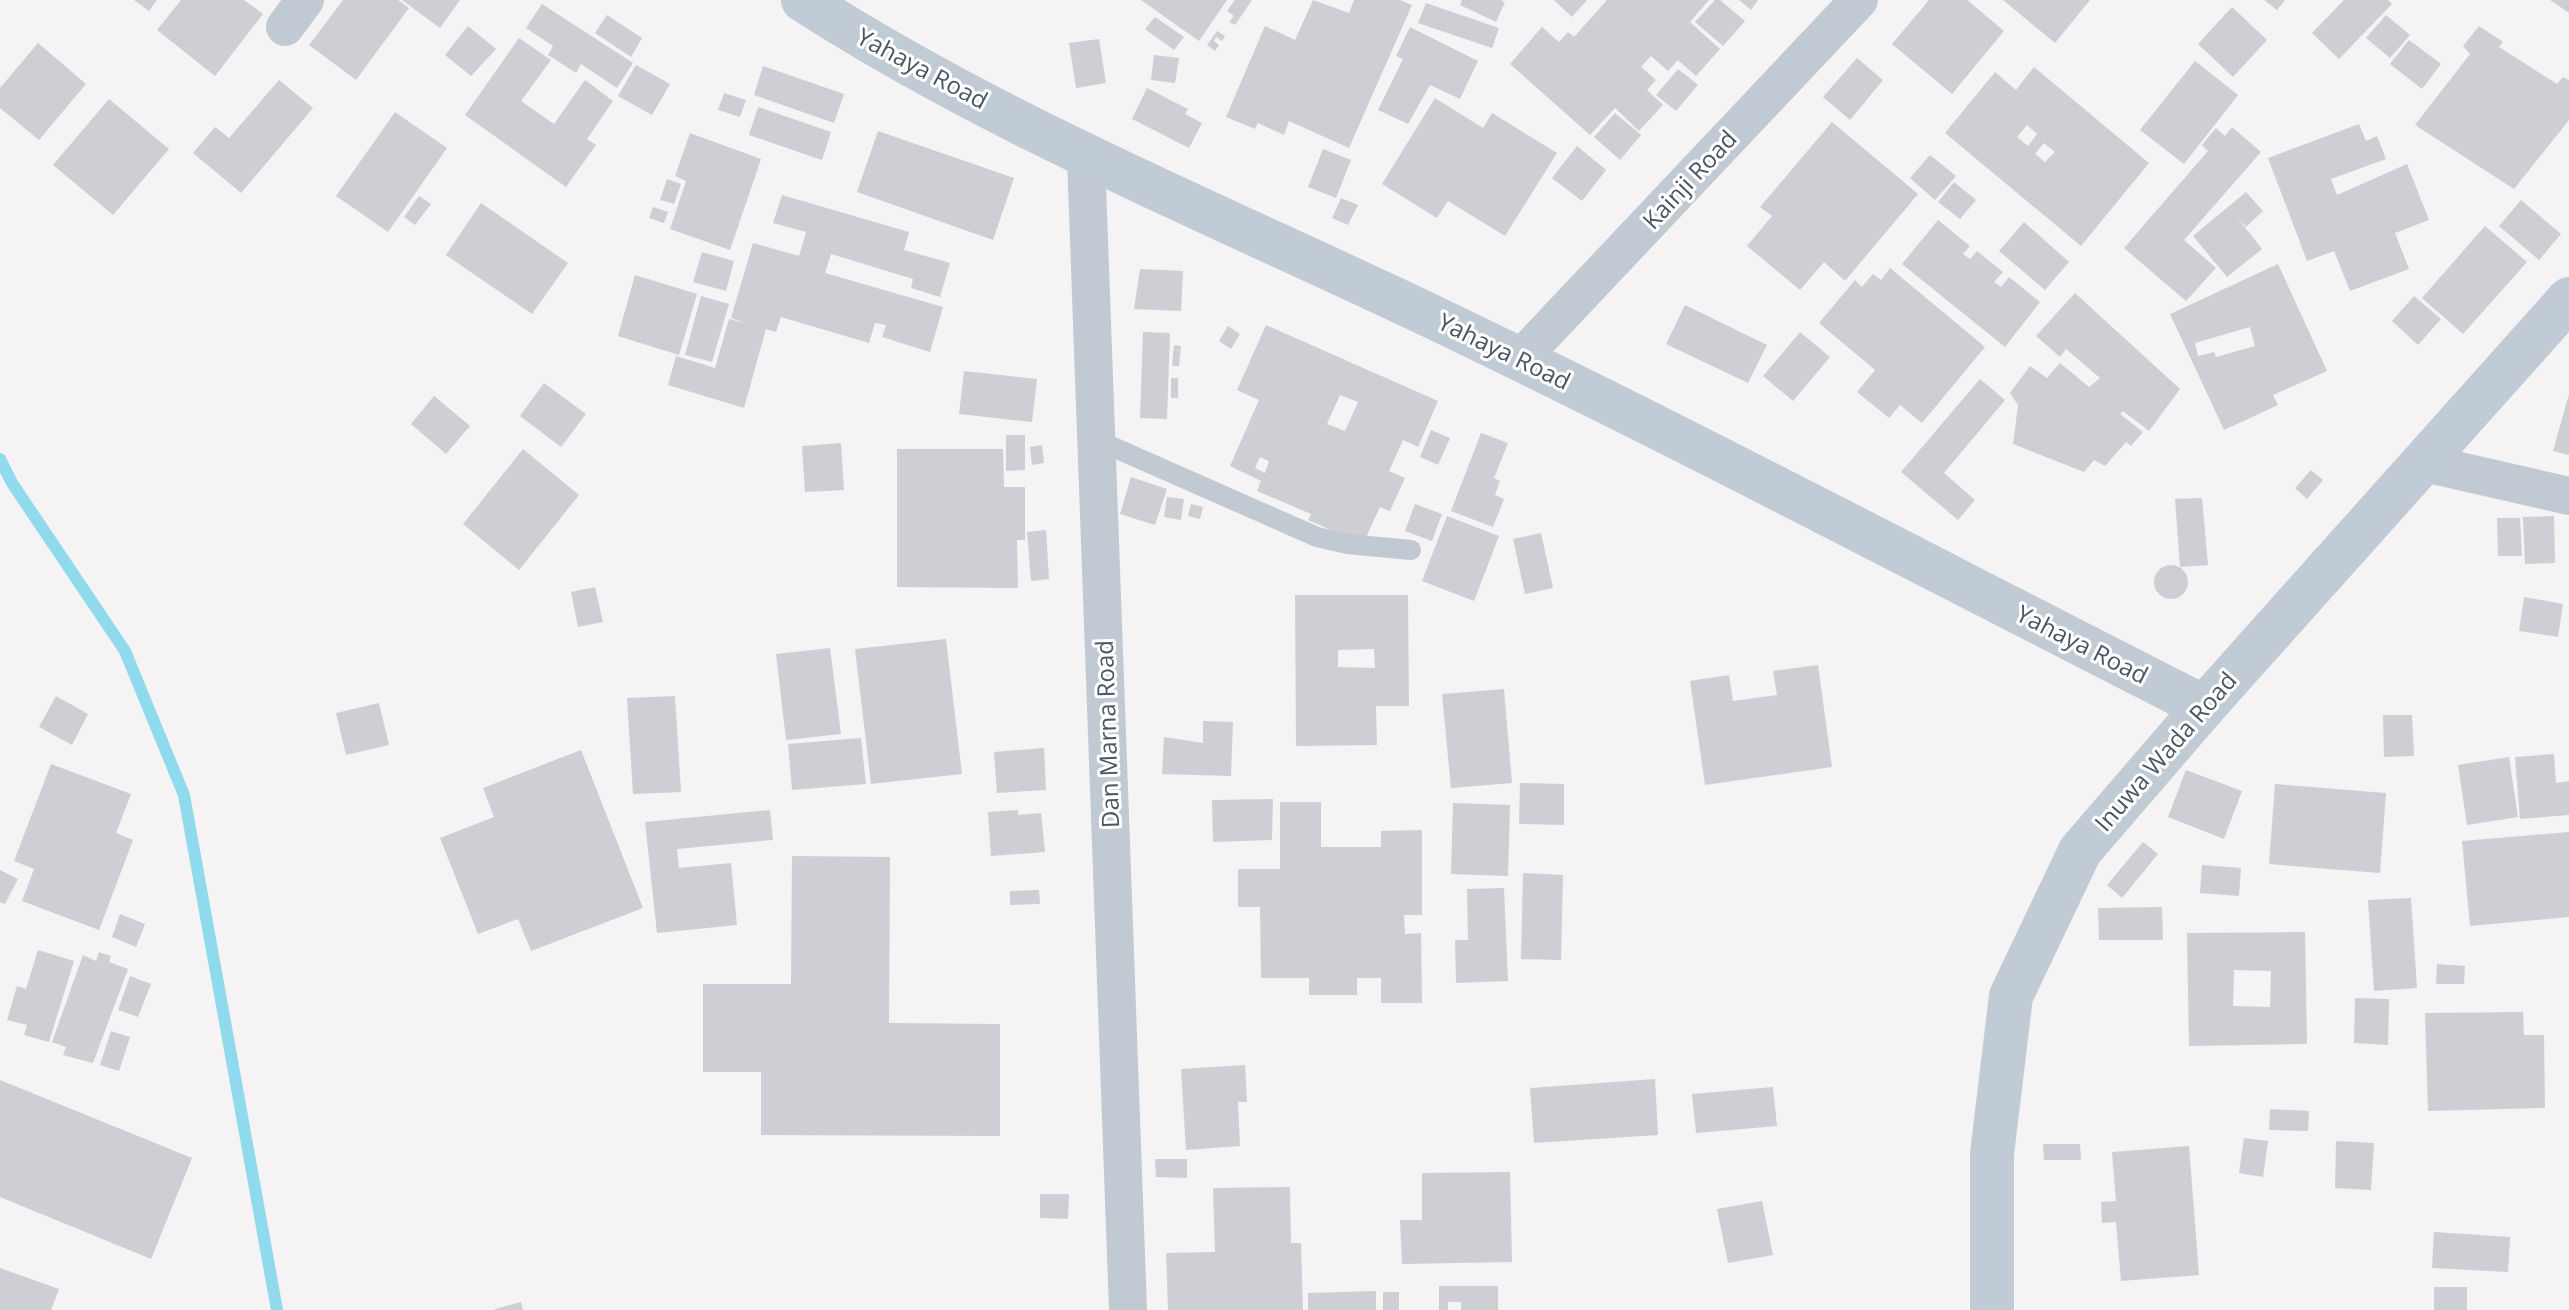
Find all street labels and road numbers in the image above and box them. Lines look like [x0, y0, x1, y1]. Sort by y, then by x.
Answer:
street label: Yahaya Road [852, 19, 994, 116]
street label: Kainji Road [1634, 122, 1743, 236]
street label: Yahaya Road [1433, 304, 1576, 397]
street label: Yahaya Road [2011, 596, 2154, 691]
street label: Dan Marna Road [1087, 640, 1126, 829]
street label: Inuwa Wada Road [2086, 664, 2243, 838]

